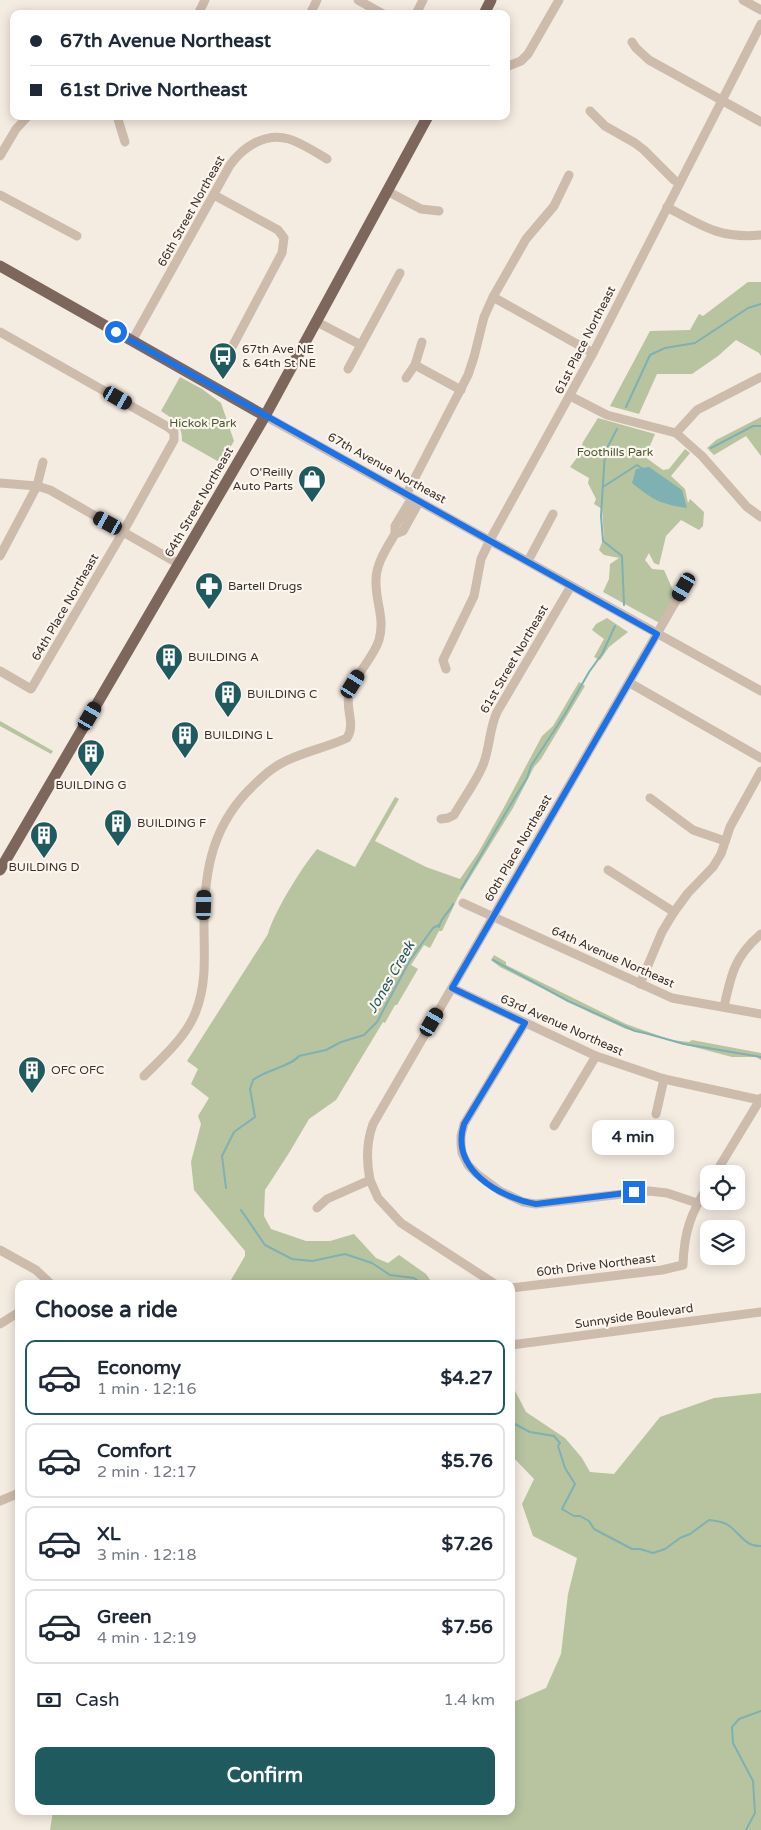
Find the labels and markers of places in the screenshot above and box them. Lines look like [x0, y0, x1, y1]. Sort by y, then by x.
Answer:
bus stop icon: 67th Ave NE & 64th St NE [208, 341, 238, 380]
place label: 67th Ave NE & 64th St NE [242, 342, 316, 370]
shop icon: O'Reilly Auto Parts [297, 464, 327, 503]
place label: O'Reilly Auto Parts [233, 465, 294, 493]
pharmacy icon: Bartell Drugs [194, 571, 224, 610]
place label: Bartell Drugs [228, 579, 302, 593]
building icon: BUILDING A [154, 642, 184, 681]
place label: BUILDING A [188, 650, 259, 664]
building icon: BUILDING C [213, 679, 243, 718]
place label: BUILDING C [247, 687, 317, 701]
building icon: BUILDING L [170, 720, 200, 759]
place label: BUILDING L [204, 728, 273, 742]
building icon: BUILDING G [76, 738, 106, 777]
place label: BUILDING G [55, 778, 127, 792]
building icon: BUILDING F [103, 808, 133, 847]
place label: BUILDING F [137, 816, 206, 830]
building icon: BUILDING D [29, 820, 59, 859]
place label: BUILDING D [8, 860, 80, 874]
building icon: OFC OFC [17, 1055, 47, 1094]
place label: OFC OFC [51, 1063, 104, 1077]

